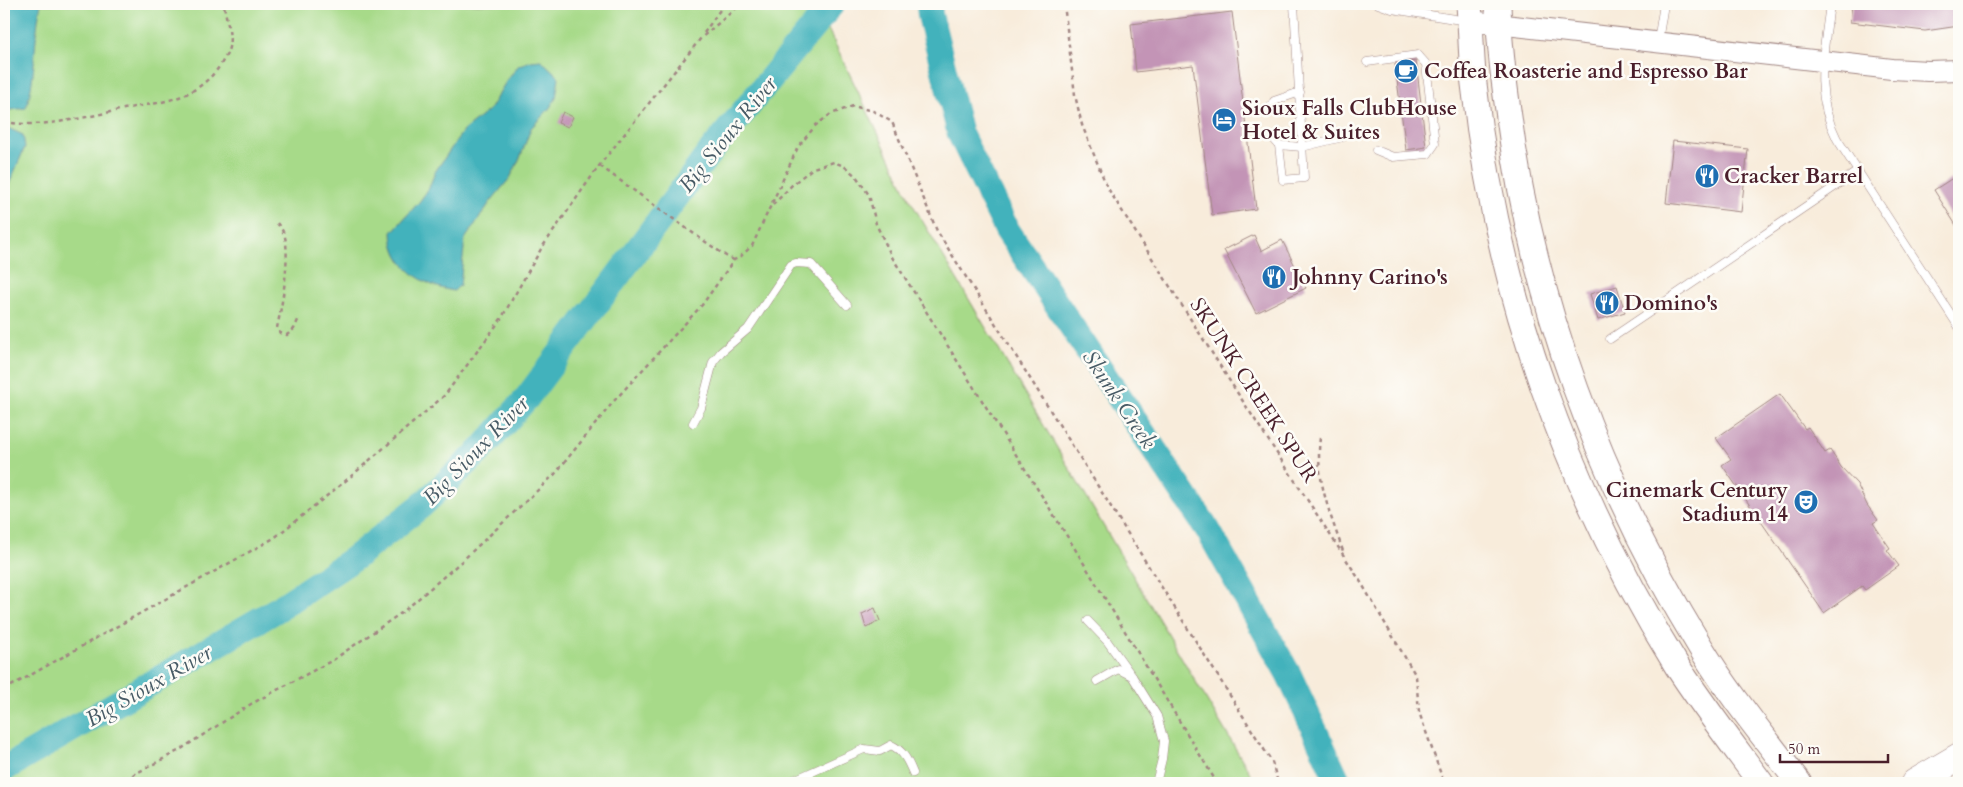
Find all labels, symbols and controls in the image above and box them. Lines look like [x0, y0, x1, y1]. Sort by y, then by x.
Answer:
place label: Coffea Roasterie and Espresso Bar [1424, 57, 1749, 86]
cafe icon: Coffea Roasterie and Espresso Bar [1393, 58, 1419, 84]
water label: Big Sioux River [672, 70, 784, 199]
place label: Sioux Falls ClubHouse Hotel & Suites [1242, 94, 1457, 147]
hotel icon: Sioux Falls ClubHouse Hotel & Suites [1211, 107, 1237, 133]
place label: Cracker Barrel [1724, 162, 1863, 191]
restaurant icon: Cracker Barrel [1694, 163, 1720, 189]
place label: Johnny Carino's [1289, 263, 1448, 292]
restaurant icon: Johnny Carino's [1261, 264, 1287, 290]
place label: Domino's [1624, 289, 1718, 318]
restaurant icon: Domino's [1594, 290, 1620, 316]
street label: SKUNK CREEK SPUR [1183, 292, 1325, 489]
water label: Skunk Creek [1075, 344, 1163, 455]
water label: Big Sioux River [416, 389, 536, 512]
place label: Cinemark Century Stadium 14 [1606, 476, 1788, 529]
theatre icon: Cinemark Century Stadium 14 [1793, 489, 1819, 515]
water label: Big Sioux River [80, 637, 218, 734]
scale bar [1780, 732, 1888, 764]
text: 50 m [1788, 739, 1820, 759]

